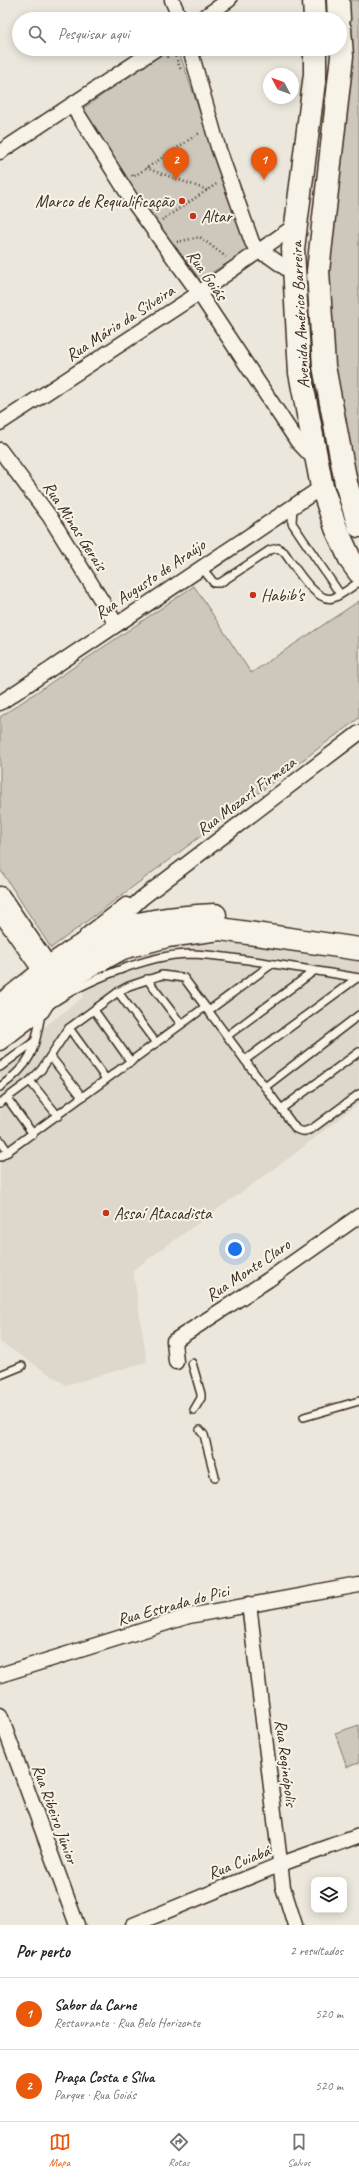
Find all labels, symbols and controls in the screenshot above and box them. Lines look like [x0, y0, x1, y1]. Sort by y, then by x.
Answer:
search box [12, 12, 347, 56]
icon: search [26, 23, 48, 45]
text: Pesquisar aqui [58, 25, 129, 44]
north arrow [263, 68, 299, 104]
pin: 2 [163, 147, 189, 180]
pin: 1 [251, 147, 277, 180]
place label: Marco de Requalificação [35, 191, 175, 212]
marker: Marco de Requalificação [177, 196, 187, 206]
place label: Altar [201, 206, 233, 227]
marker: Altar [188, 211, 198, 221]
street label: Avenida Américo Barreira [286, 239, 314, 389]
street label: Rua Goiás [182, 246, 233, 306]
street label: Rua Mário da Silveira [62, 279, 180, 366]
street label: Rua Minas Gerais [38, 477, 113, 576]
street label: Rua Augusto de Araújo [91, 534, 210, 624]
place label: Habib's [261, 585, 306, 606]
marker: Habib's [248, 590, 258, 600]
street label: Rua Mozart Firmeza [192, 751, 301, 840]
place label: Assaí Atacadista [114, 1203, 213, 1224]
marker: Assaí Atacadista [101, 1208, 111, 1218]
street label: Rua Monte Claro [202, 1234, 295, 1306]
your location [225, 1239, 245, 1259]
street label: Rua Estrada do Pici [115, 1580, 233, 1630]
street label: Rua Reginópolis [270, 1718, 302, 1810]
street label: Rua Ribeiro Júnior [27, 1761, 83, 1868]
street label: Rua Cuiabá [205, 1839, 275, 1884]
map controls [311, 1877, 347, 1913]
button: layers [311, 1877, 347, 1913]
text: Por perto [16, 1941, 70, 1962]
text: 2 resultados [290, 1943, 343, 1959]
text: Sabor da Carne [54, 1996, 136, 2015]
text: 1 [26, 2006, 32, 2022]
text: 520 m [315, 2006, 343, 2022]
text: Restaurante · Rua Belo Horizonte [54, 2015, 200, 2031]
text: Praça Costa e Silva [54, 2068, 154, 2087]
text: 2 [26, 2078, 32, 2094]
text: 520 m [315, 2078, 343, 2094]
text: Parque · Rua Goiás [54, 2087, 136, 2103]
tab: Mapa [49, 2131, 71, 2169]
tab: Rotas [168, 2131, 190, 2169]
tab: Salvos [287, 2131, 310, 2169]

